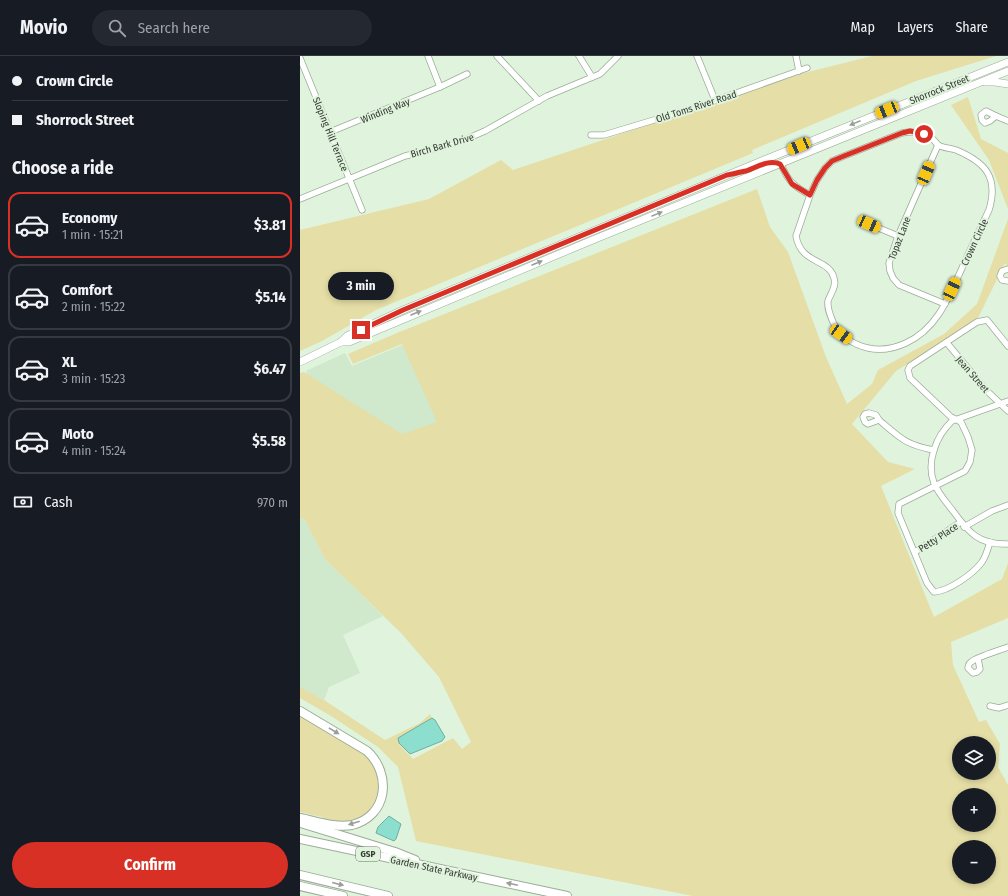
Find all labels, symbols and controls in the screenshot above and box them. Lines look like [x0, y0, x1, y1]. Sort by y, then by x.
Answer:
search box [92, 10, 372, 46]
text: Movio [20, 16, 68, 39]
icon: search [106, 17, 128, 39]
text: Search here [138, 19, 210, 37]
text: Map [851, 19, 875, 36]
text: Layers [897, 19, 933, 36]
text: Share [955, 19, 988, 36]
text: Crown Circle [36, 72, 113, 90]
street label: Shorrock Street [908, 72, 972, 107]
street label: Old Toms River Road [654, 88, 738, 126]
street label: Winding Way [359, 95, 412, 126]
street label: Sloping Hill Terrace [310, 96, 350, 173]
car [874, 100, 900, 120]
text: Shorrock Street [36, 111, 134, 129]
one-way arrow [849, 120, 860, 126]
route start [915, 125, 933, 143]
street label: Birch Bark Drive [409, 131, 475, 161]
car [786, 136, 812, 156]
text: Choose a ride [12, 157, 114, 179]
car [916, 160, 936, 186]
icon: car [14, 207, 50, 243]
text: Economy [62, 209, 117, 227]
one-way arrow [651, 210, 663, 216]
car [856, 214, 882, 234]
street label: Topaz Lane [886, 215, 914, 262]
text: $3.81 [254, 216, 286, 234]
street label: Crown Circle [959, 217, 991, 268]
text: 1 min · 15:21 [62, 227, 123, 242]
one-way arrow [531, 260, 543, 266]
callout: 3 min [328, 272, 394, 300]
car [941, 276, 963, 302]
text: 3 min [347, 278, 375, 293]
icon: car [14, 279, 50, 315]
text: Comfort [62, 281, 113, 299]
text: $5.14 [255, 288, 286, 306]
text: 2 min · 15:22 [62, 299, 125, 314]
one-way arrow [411, 310, 422, 316]
route end [352, 321, 370, 339]
car [828, 322, 854, 346]
icon: car [14, 351, 50, 387]
text: XL [62, 353, 77, 371]
street label: Jean Street [953, 354, 992, 396]
text: $6.47 [254, 360, 286, 378]
text: 3 min · 15:23 [62, 371, 125, 386]
icon: car [14, 423, 50, 459]
text: Moto [62, 425, 94, 443]
text: $5.58 [252, 432, 286, 450]
text: 4 min · 15:24 [62, 443, 126, 458]
icon: cash [12, 491, 34, 513]
text: Cash [44, 493, 73, 511]
text: 970 m [257, 495, 288, 510]
street label: Petty Place [916, 521, 961, 555]
one-way arrow [328, 727, 339, 734]
map controls [952, 736, 996, 884]
button: layers [952, 736, 996, 780]
button: + [952, 788, 996, 832]
one-way arrow [348, 820, 360, 826]
button: − [952, 840, 996, 884]
button: Confirm [12, 842, 288, 888]
road number: GSP [356, 847, 380, 861]
street label: Garden State Parkway [389, 854, 479, 884]
one-way arrow [332, 881, 344, 887]
one-way arrow [506, 881, 518, 887]

